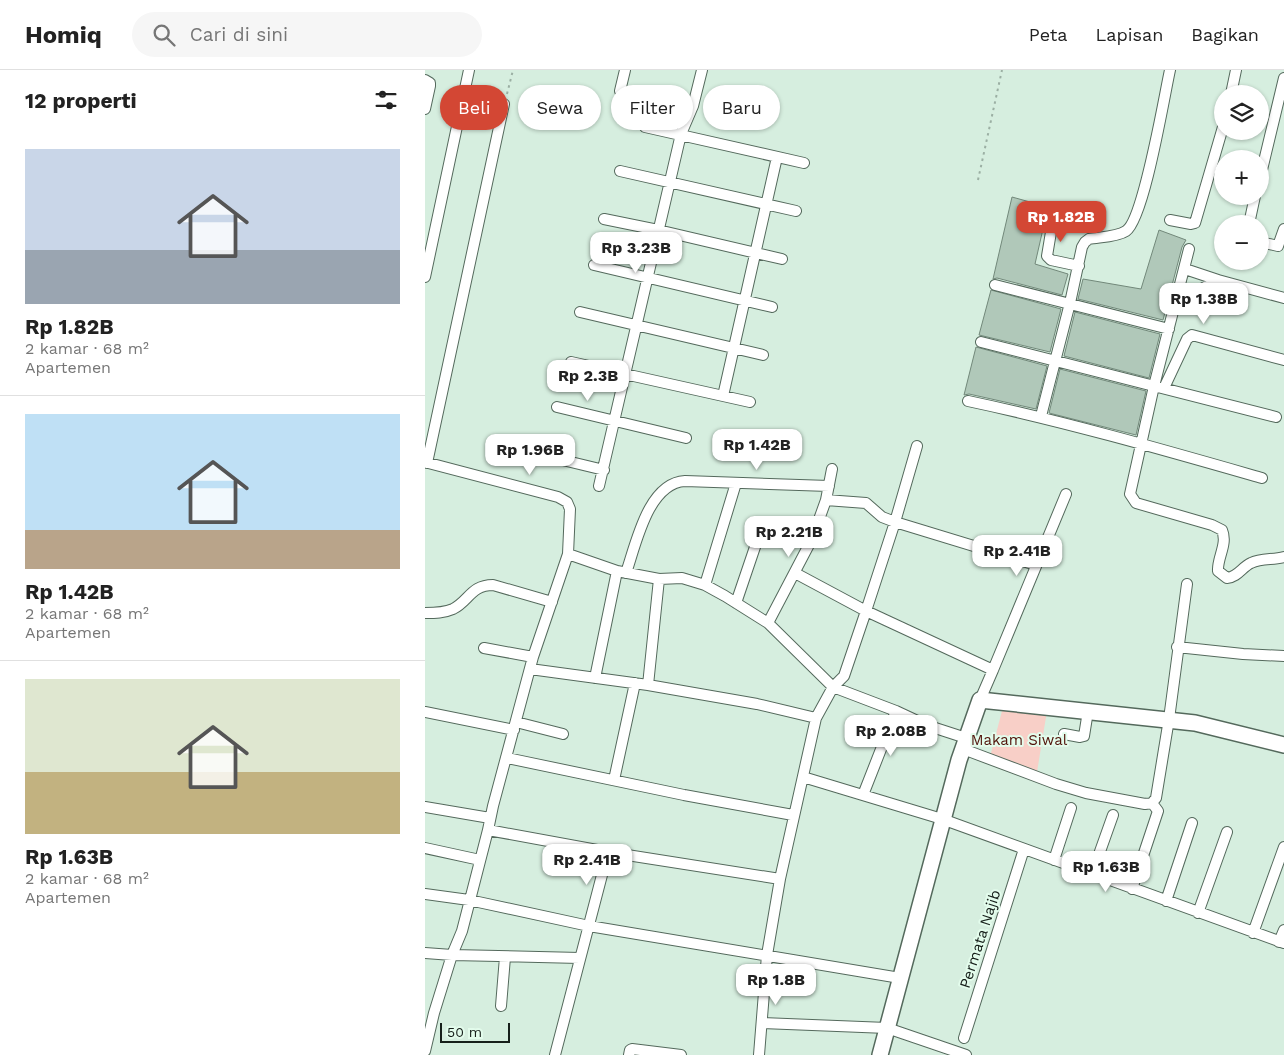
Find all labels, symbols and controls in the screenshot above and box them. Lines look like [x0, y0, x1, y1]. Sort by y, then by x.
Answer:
search box [132, 12, 482, 57]
text: Homiq [25, 21, 102, 49]
icon: search [150, 21, 178, 49]
text: Cari di sini [190, 23, 288, 46]
text: Peta [1029, 24, 1067, 45]
text: Lapisan [1095, 24, 1163, 45]
text: Bagikan [1191, 24, 1259, 45]
chip: Beli [440, 85, 508, 130]
chip: Sewa [518, 85, 601, 130]
chip: Filter [611, 85, 693, 130]
chip: Baru [703, 85, 780, 130]
map controls [1214, 85, 1269, 270]
button: layers [1214, 85, 1269, 140]
icon: filters [372, 86, 400, 114]
text: 12 properti [25, 88, 137, 113]
button: + [1214, 150, 1269, 205]
icon: home [168, 181, 258, 271]
pin: Rp 1.82B [1009, 200, 1113, 243]
text: Rp 1.82B [1027, 207, 1095, 226]
button: − [1214, 215, 1269, 270]
pin: Rp 3.23B [584, 232, 688, 274]
text: Rp 3.23B [601, 238, 671, 257]
pin: Rp 1.38B [1152, 282, 1256, 325]
text: Rp 1.38B [1170, 289, 1238, 308]
text: Rp 1.82B [25, 314, 114, 339]
text: 2 kamar · 68 m² [25, 339, 149, 358]
text: Apartemen [25, 358, 111, 377]
pin: Rp 2.3B [542, 360, 634, 402]
text: Rp 2.3B [558, 366, 618, 385]
pin: Rp 1.42B [705, 428, 809, 471]
pin: Rp 1.96B [478, 434, 582, 476]
text: Rp 1.42B [723, 435, 791, 454]
text: Rp 1.96B [496, 440, 564, 459]
icon: home [168, 447, 258, 537]
pin: Rp 2.21B [737, 516, 841, 558]
text: Rp 2.21B [755, 522, 823, 541]
pin: Rp 2.41B [965, 534, 1069, 577]
text: Rp 2.41B [983, 541, 1051, 560]
text: Rp 1.42B [25, 579, 114, 604]
text: 2 kamar · 68 m² [25, 604, 149, 623]
text: Apartemen [25, 623, 111, 642]
icon: home [168, 712, 258, 802]
pin: Rp 2.08B [839, 714, 943, 757]
text: Rp 2.08B [856, 721, 926, 740]
park label: Makam Siwal [971, 731, 1068, 749]
text: Rp 1.63B [25, 844, 113, 869]
pin: Rp 2.41B [535, 844, 639, 886]
text: Rp 2.41B [553, 850, 621, 869]
pin: Rp 1.63B [1054, 850, 1158, 893]
text: Rp 1.63B [1072, 857, 1140, 876]
text: 2 kamar · 68 m² [25, 869, 149, 888]
street label: Permata Najib [956, 887, 1004, 991]
text: Apartemen [25, 888, 111, 907]
pin: Rp 1.8B [730, 964, 822, 1006]
text: Rp 1.8B [747, 970, 805, 989]
scale bar [440, 1020, 510, 1043]
text: 50 m [447, 1024, 482, 1040]

